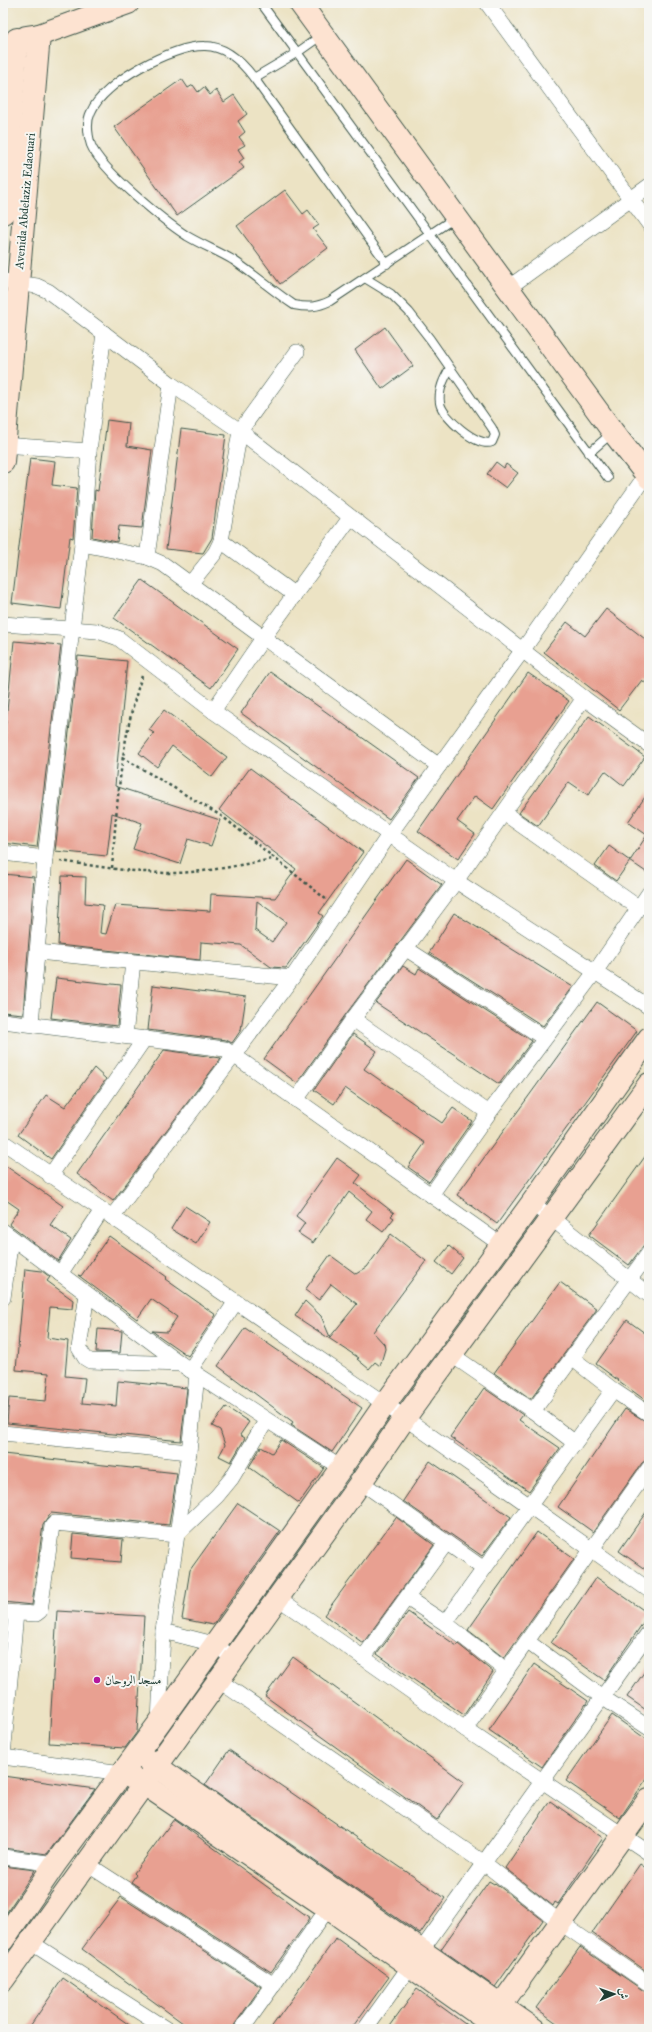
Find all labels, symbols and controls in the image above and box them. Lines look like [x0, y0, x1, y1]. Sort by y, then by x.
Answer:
street label: Avenida Abdelaziz Edaouari [12, 131, 38, 271]
place label: مسجد الروحان [105, 1673, 162, 1688]
marker: مسجد الروحان [92, 1675, 102, 1685]
north arrow [594, 1974, 634, 2014]
text: ش [617, 1988, 630, 1999]

